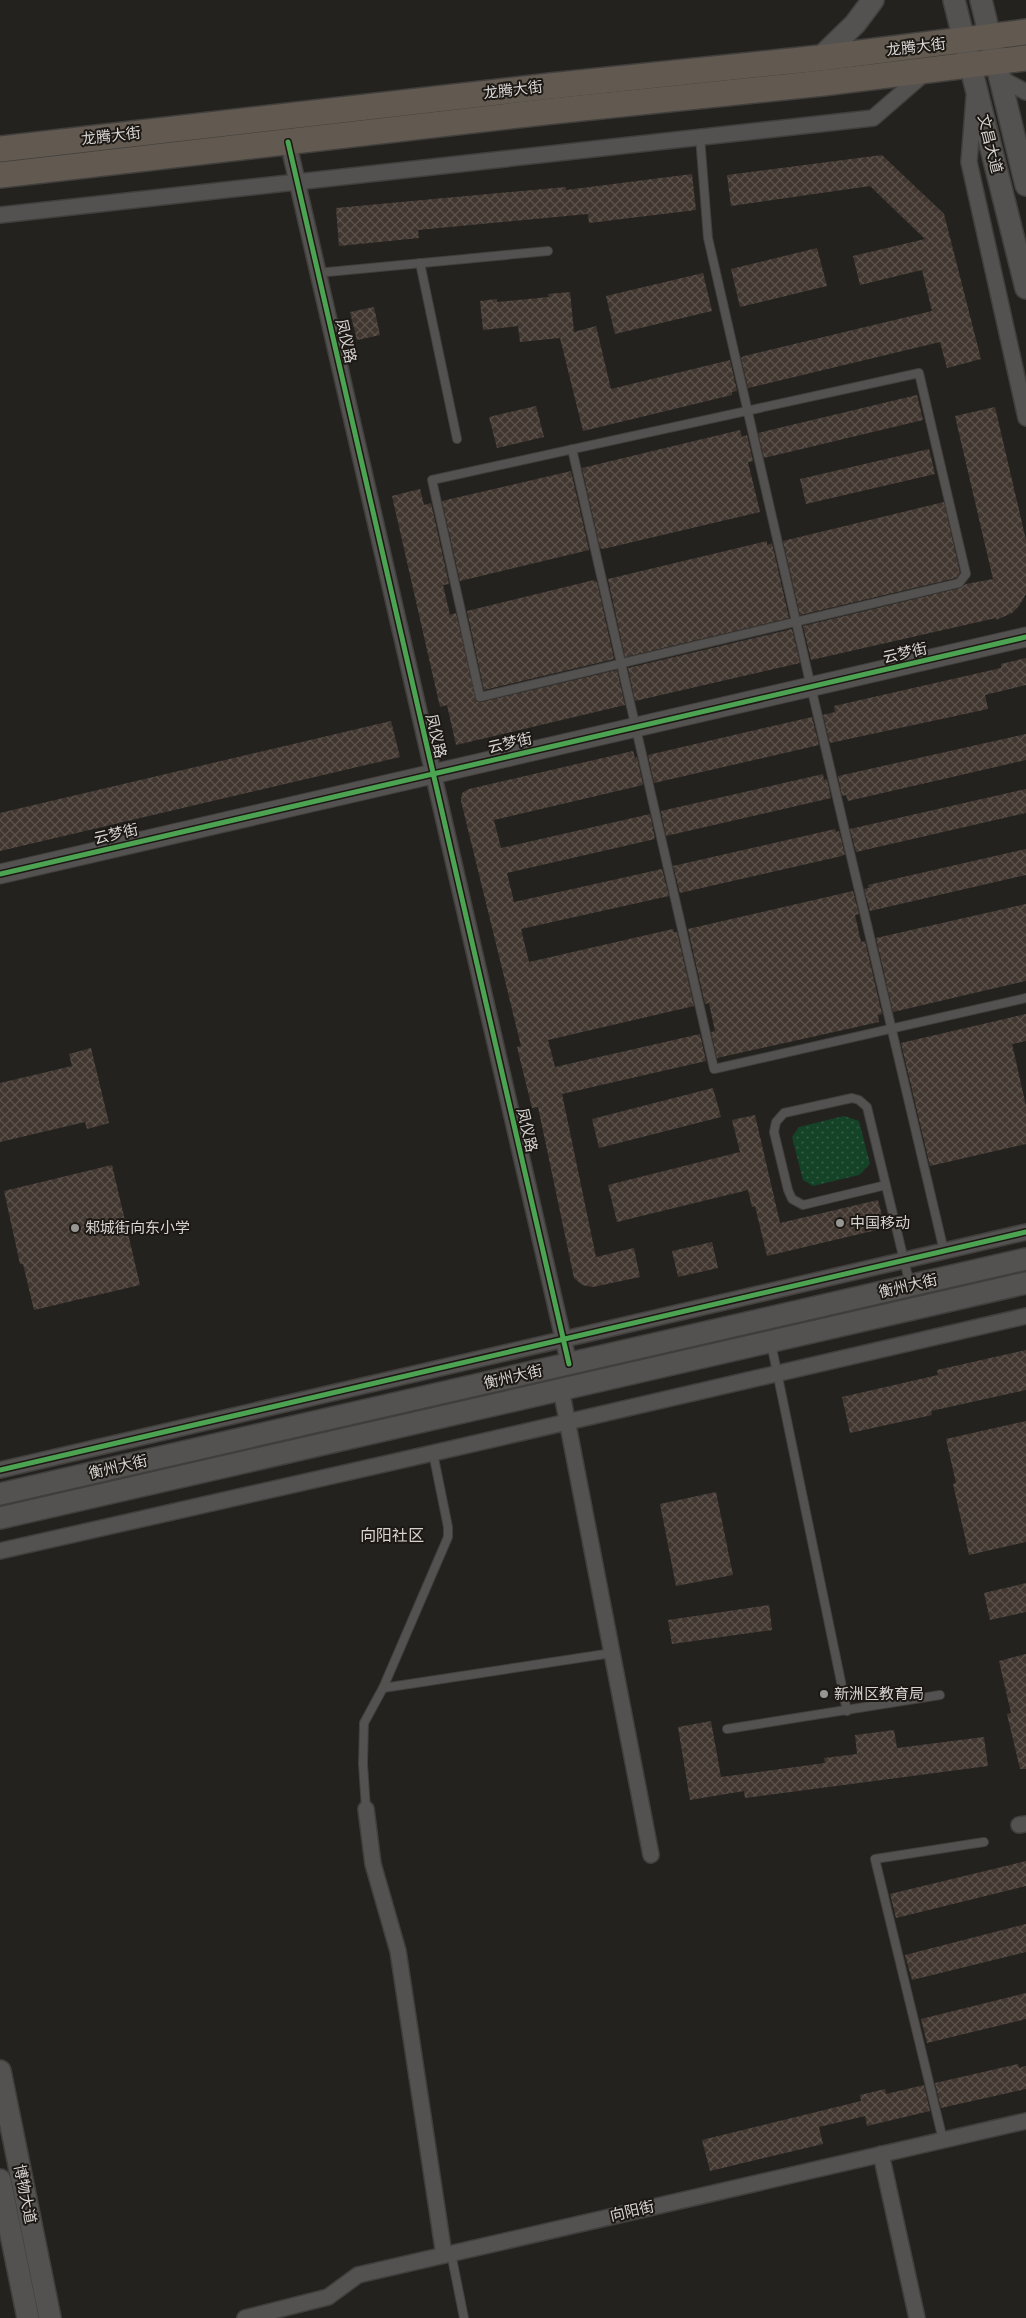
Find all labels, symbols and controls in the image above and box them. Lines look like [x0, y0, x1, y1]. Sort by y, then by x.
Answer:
street label: 龙腾大街 [885, 33, 947, 60]
street label: 龙腾大街 [482, 76, 544, 103]
street label: 文昌大道 [974, 112, 1007, 175]
street label: 龙腾大街 [80, 122, 142, 149]
street label: 凤仪路 [332, 317, 361, 365]
street label: 云梦街 [881, 638, 929, 667]
street label: 凤仪路 [422, 712, 451, 760]
street label: 云梦街 [486, 728, 534, 757]
street label: 云梦街 [92, 819, 140, 848]
street label: 凤仪路 [513, 1106, 542, 1154]
place label: 中国移动 [850, 1213, 910, 1232]
marker: 中国移动 [834, 1217, 846, 1229]
place label: 邾城街向东小学 [85, 1218, 190, 1237]
marker: 邾城街向东小学 [69, 1222, 81, 1234]
street label: 衡州大街 [877, 1270, 939, 1302]
street label: 衡州大街 [482, 1361, 544, 1393]
street label: 衡州大街 [87, 1451, 149, 1483]
district label: 向阳社区 [360, 1525, 424, 1545]
place label: 新洲区教育局 [834, 1684, 924, 1703]
marker: 新洲区教育局 [818, 1688, 830, 1700]
street label: 博物大道 [10, 2163, 41, 2225]
street label: 向阳街 [608, 2196, 656, 2225]

